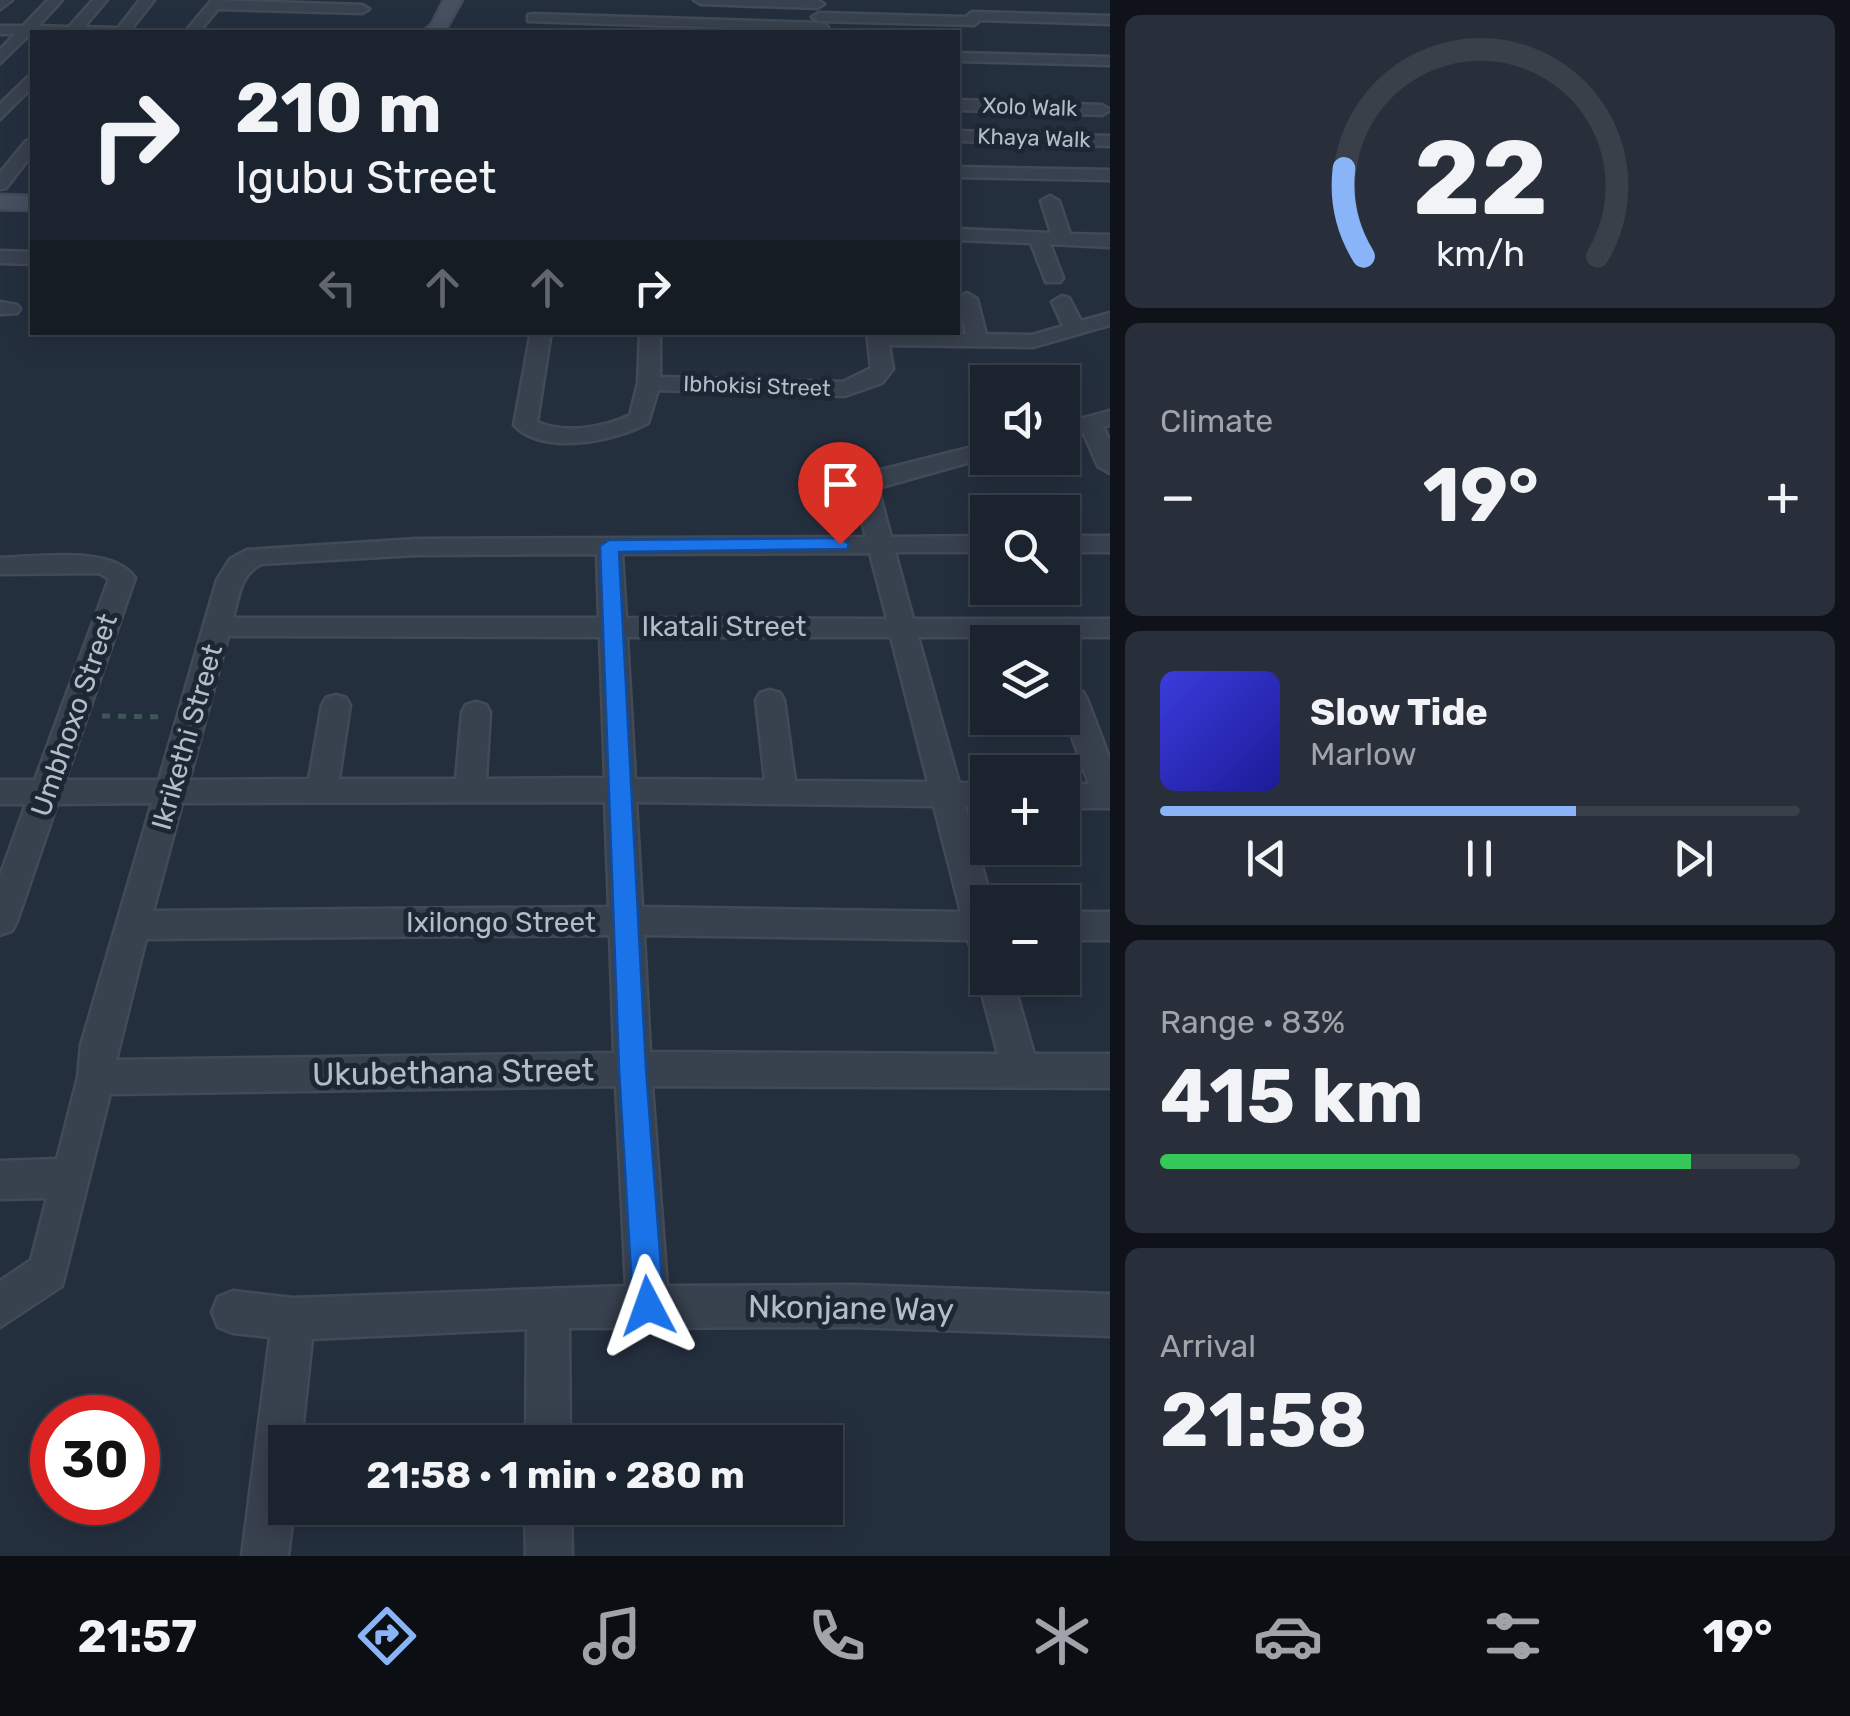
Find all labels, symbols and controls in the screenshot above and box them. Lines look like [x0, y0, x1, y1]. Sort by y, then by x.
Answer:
text: 210 m [235, 67, 442, 150]
icon: right [70, 70, 200, 200]
street label: Xolo Walk [982, 92, 1079, 122]
text: 22 [1412, 117, 1548, 240]
street label: Khaya Walk [977, 123, 1092, 153]
text: Igubu Street [235, 151, 496, 204]
text: km/h [1435, 233, 1525, 275]
icon: left [310, 260, 365, 315]
icon: ahead [415, 260, 470, 315]
icon: ahead [520, 260, 575, 315]
icon: right [625, 260, 680, 315]
map controls [970, 365, 1080, 995]
button: sound [970, 365, 1080, 475]
street label: Ibhokisi Street [683, 370, 831, 402]
text: Climate [1160, 402, 1273, 440]
pin [798, 442, 883, 545]
text: 19° [1423, 451, 1539, 540]
icon: arrive [813, 457, 868, 512]
text: − [1160, 464, 1196, 529]
text: + [1766, 464, 1800, 529]
button: search [970, 495, 1080, 605]
street label: Umbhoxo Street [24, 609, 124, 821]
street label: Ikatali Street [642, 610, 807, 643]
button: layers [970, 625, 1080, 735]
street label: Ikrikethi Street [145, 640, 229, 834]
text: Slow Tide [1310, 689, 1488, 735]
text: Marlow [1310, 735, 1417, 773]
button: + [970, 755, 1080, 865]
icon: previous [1239, 831, 1294, 886]
icon: pause [1452, 831, 1507, 886]
icon: next [1666, 831, 1721, 886]
button: − [970, 885, 1080, 995]
street label: Ixilongo Street [406, 906, 596, 939]
text: Range · 83% [1160, 1003, 1345, 1041]
street label: Ukubethana Street [312, 1051, 594, 1093]
text: 415 km [1160, 1052, 1424, 1141]
position arrow [596, 1254, 700, 1358]
street label: Nkonjane Way [748, 1287, 954, 1329]
text: Arrival [1160, 1327, 1256, 1365]
text: 21:58 [1160, 1376, 1367, 1465]
speed limit sign: 30 [30, 1395, 160, 1525]
text: 21:58 · 1 min · 280 m [366, 1452, 745, 1498]
icon: directions [352, 1601, 422, 1671]
icon: music [577, 1601, 647, 1671]
icon: phone [802, 1601, 872, 1671]
icon: climate [1027, 1601, 1097, 1671]
icon: car [1253, 1601, 1323, 1671]
icon: filters [1478, 1601, 1548, 1671]
text: 21:57 [78, 1610, 197, 1663]
text: 19° [1703, 1610, 1772, 1663]

